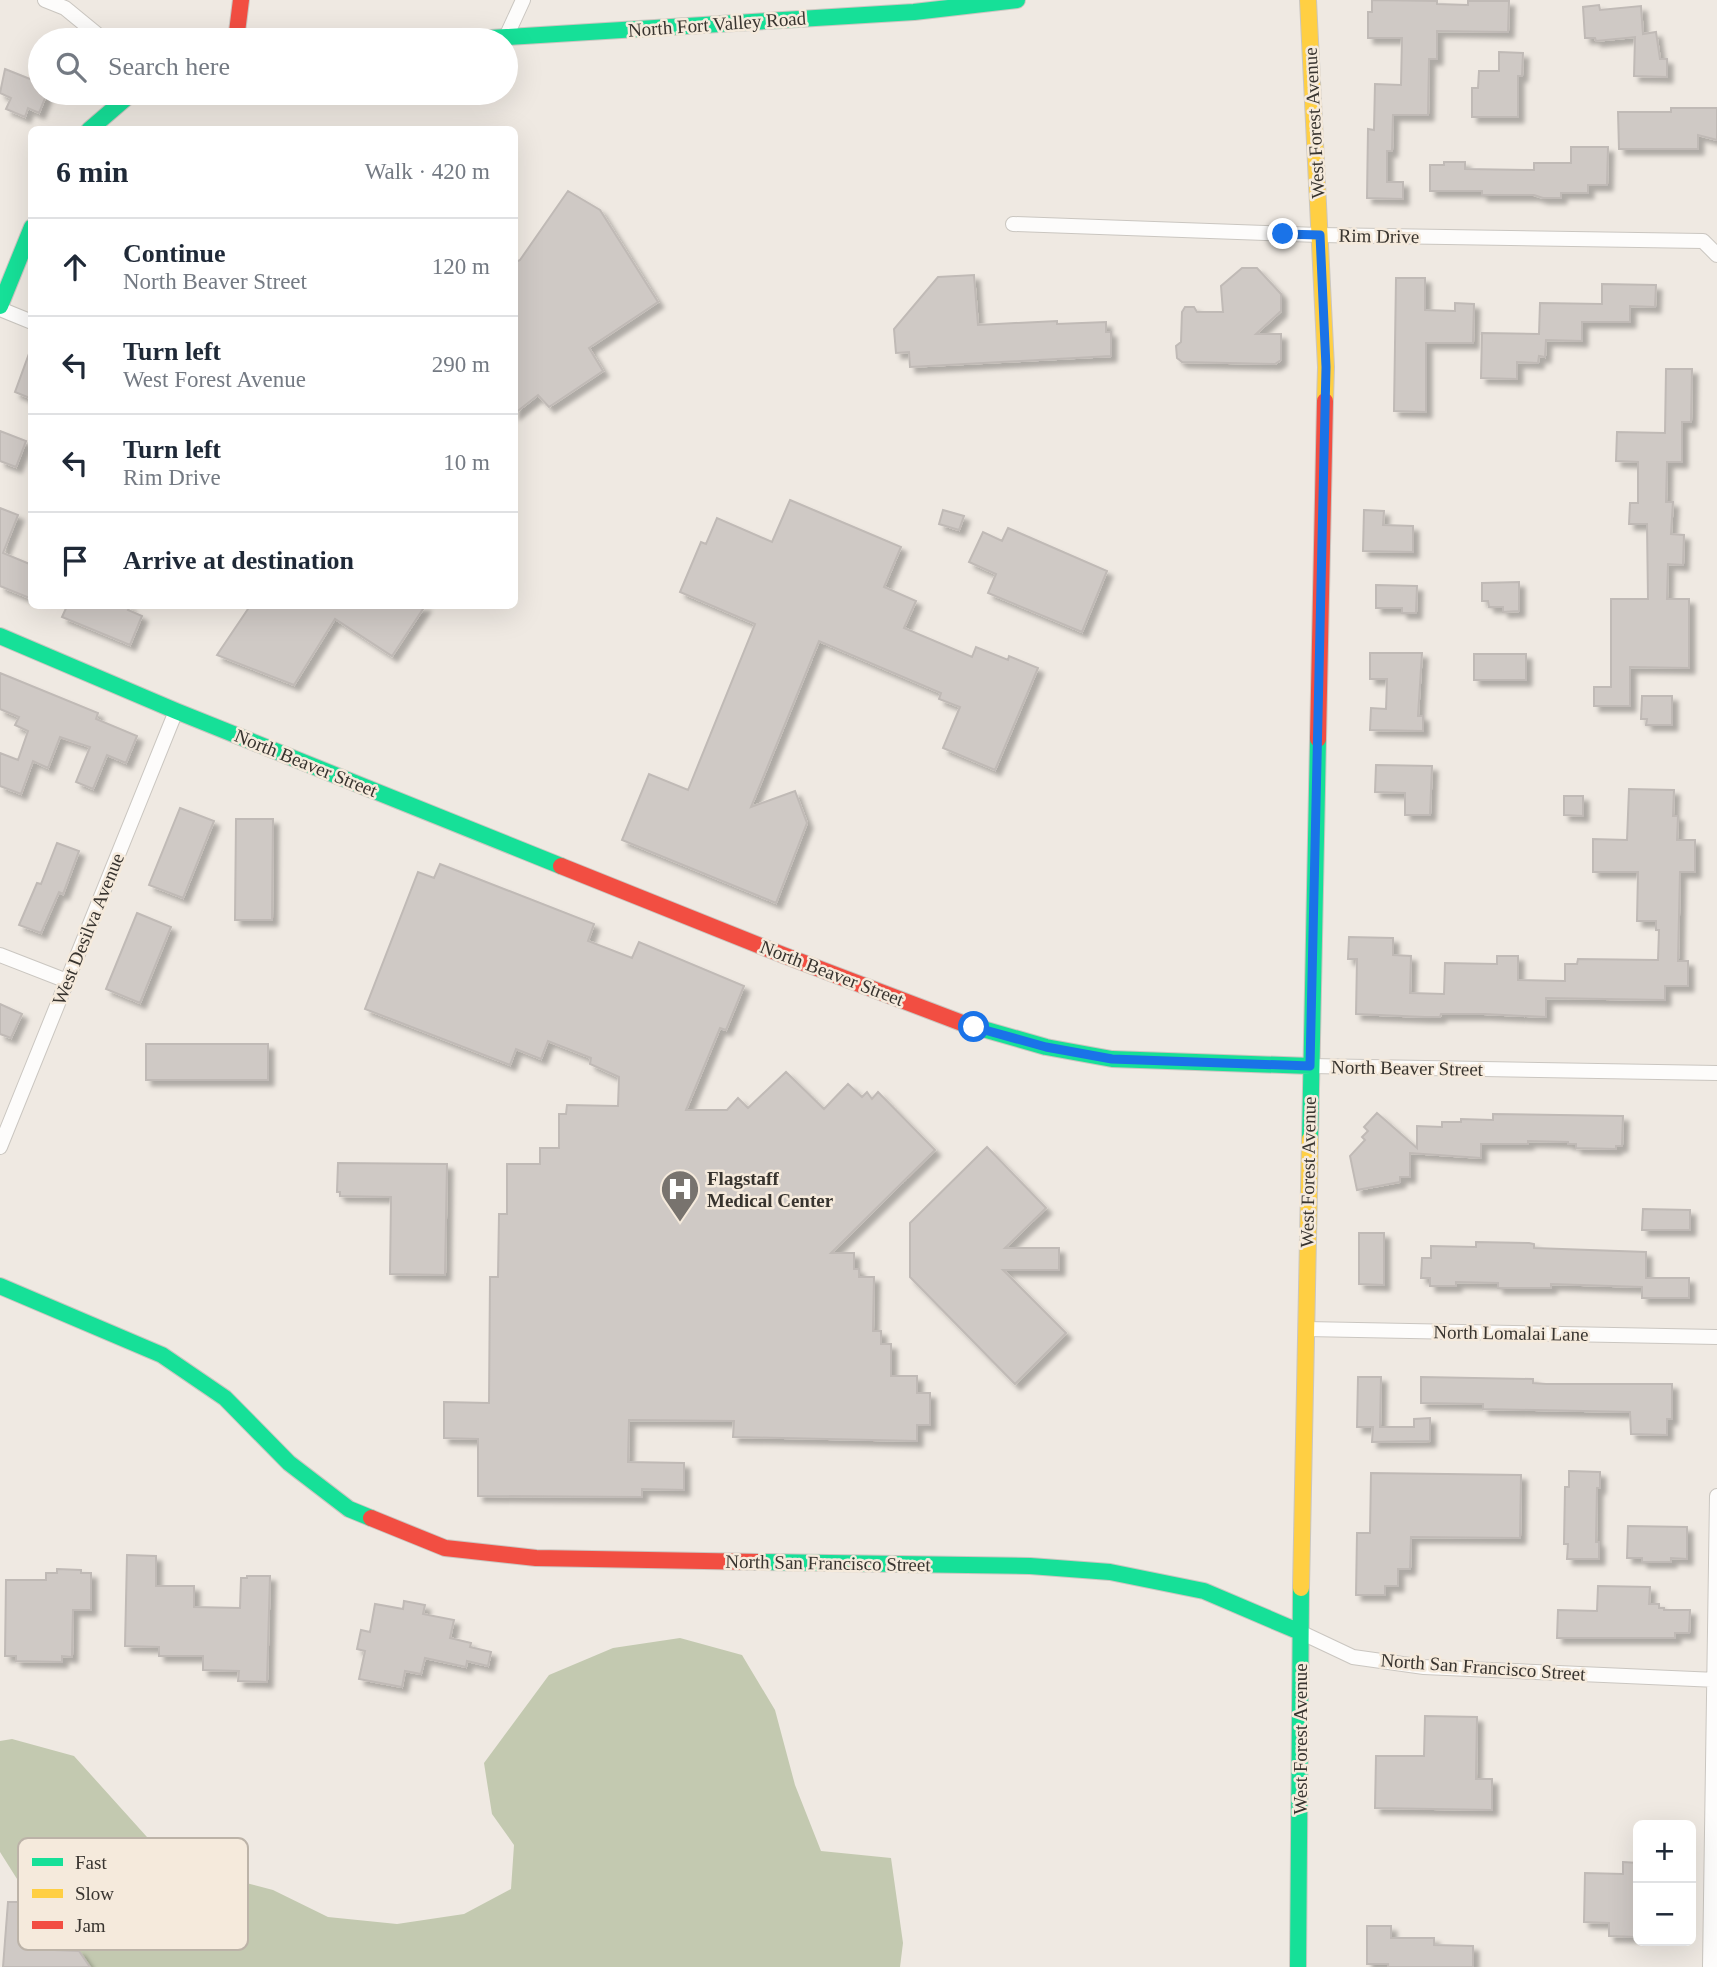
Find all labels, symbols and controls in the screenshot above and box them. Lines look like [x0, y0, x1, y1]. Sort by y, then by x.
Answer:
street label: North Fort Valley Road [627, 7, 807, 41]
search box [28, 28, 518, 105]
street label: West Forest Avenue [1300, 47, 1328, 199]
icon: search [52, 48, 90, 86]
text: Search here [108, 52, 230, 81]
text: 6 min [56, 155, 129, 188]
text: Walk · 420 m [365, 159, 490, 184]
route end [1267, 218, 1298, 249]
street label: Rim Drive [1338, 225, 1420, 247]
text: Continue [123, 239, 226, 268]
icon: ahead [56, 248, 94, 286]
text: 120 m [432, 254, 490, 279]
text: North Beaver Street [123, 269, 307, 294]
text: Turn left [123, 337, 221, 366]
icon: left [56, 346, 94, 384]
text: 290 m [432, 352, 490, 377]
text: West Forest Avenue [123, 367, 306, 392]
text: Turn left [123, 435, 221, 464]
icon: left [56, 444, 94, 482]
text: 10 m [443, 450, 490, 475]
text: Rim Drive [123, 465, 221, 490]
icon: arrive [56, 542, 94, 580]
text: Arrive at destination [123, 546, 354, 575]
street label: North Beaver Street [232, 725, 381, 801]
street label: West Desilva Avenue [48, 850, 128, 1008]
street label: North Beaver Street [757, 936, 907, 1010]
route start [958, 1011, 989, 1042]
street label: North Beaver Street [1331, 1056, 1484, 1080]
street label: West Forest Avenue [1296, 1096, 1320, 1248]
hospital icon: Flagstaff Medical Center [659, 1168, 701, 1223]
place label: Flagstaff Medical Center [707, 1168, 834, 1211]
street label: North Lomalai Lane [1433, 1321, 1589, 1345]
street label: North San Francisco Street [725, 1551, 932, 1575]
street label: North San Francisco Street [1380, 1649, 1587, 1685]
street label: West Forest Avenue [1290, 1663, 1311, 1815]
map controls [1633, 1820, 1696, 1946]
button: + [1633, 1820, 1696, 1883]
legend [18, 1838, 248, 1950]
text: Fast [75, 1852, 107, 1873]
text: Slow [75, 1883, 114, 1904]
button: − [1633, 1883, 1696, 1946]
text: Jam [75, 1915, 106, 1936]

